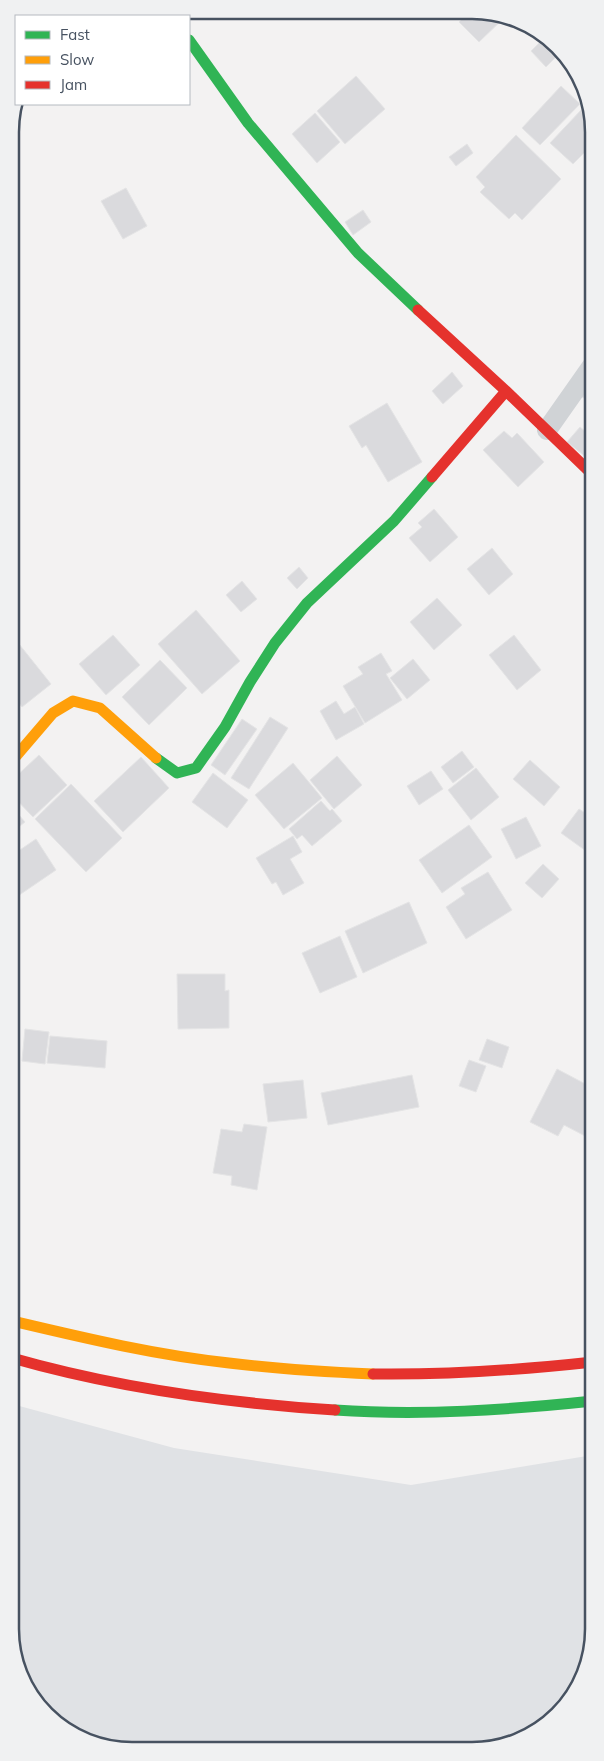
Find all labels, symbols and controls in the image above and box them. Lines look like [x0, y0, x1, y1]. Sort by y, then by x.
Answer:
legend [15, 15, 190, 105]
text: Fast [60, 25, 90, 44]
text: Slow [60, 50, 94, 69]
text: Jam [60, 75, 87, 94]

